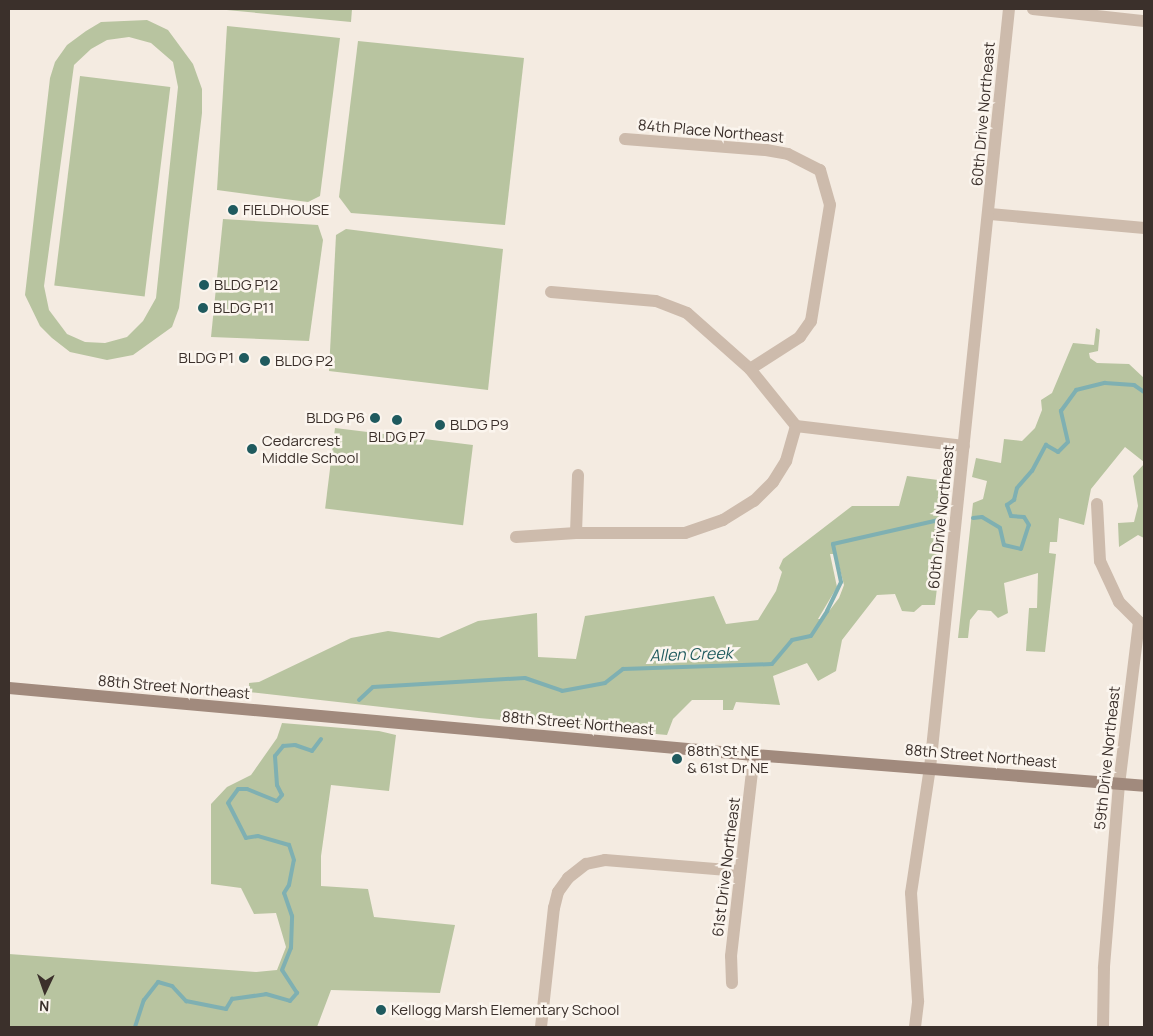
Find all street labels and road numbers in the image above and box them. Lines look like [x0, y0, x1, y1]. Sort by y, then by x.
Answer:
street label: 60th Drive Northeast [968, 41, 998, 187]
street label: 84th Place Northeast [637, 116, 785, 146]
street label: 60th Drive Northeast [924, 444, 958, 590]
street label: 88th Street Northeast [97, 671, 251, 703]
street label: 59th Drive Northeast [1091, 685, 1123, 831]
street label: 88th Street Northeast [501, 707, 655, 739]
street label: 88th Street Northeast [904, 740, 1058, 772]
street label: 61st Drive Northeast [709, 796, 743, 938]

